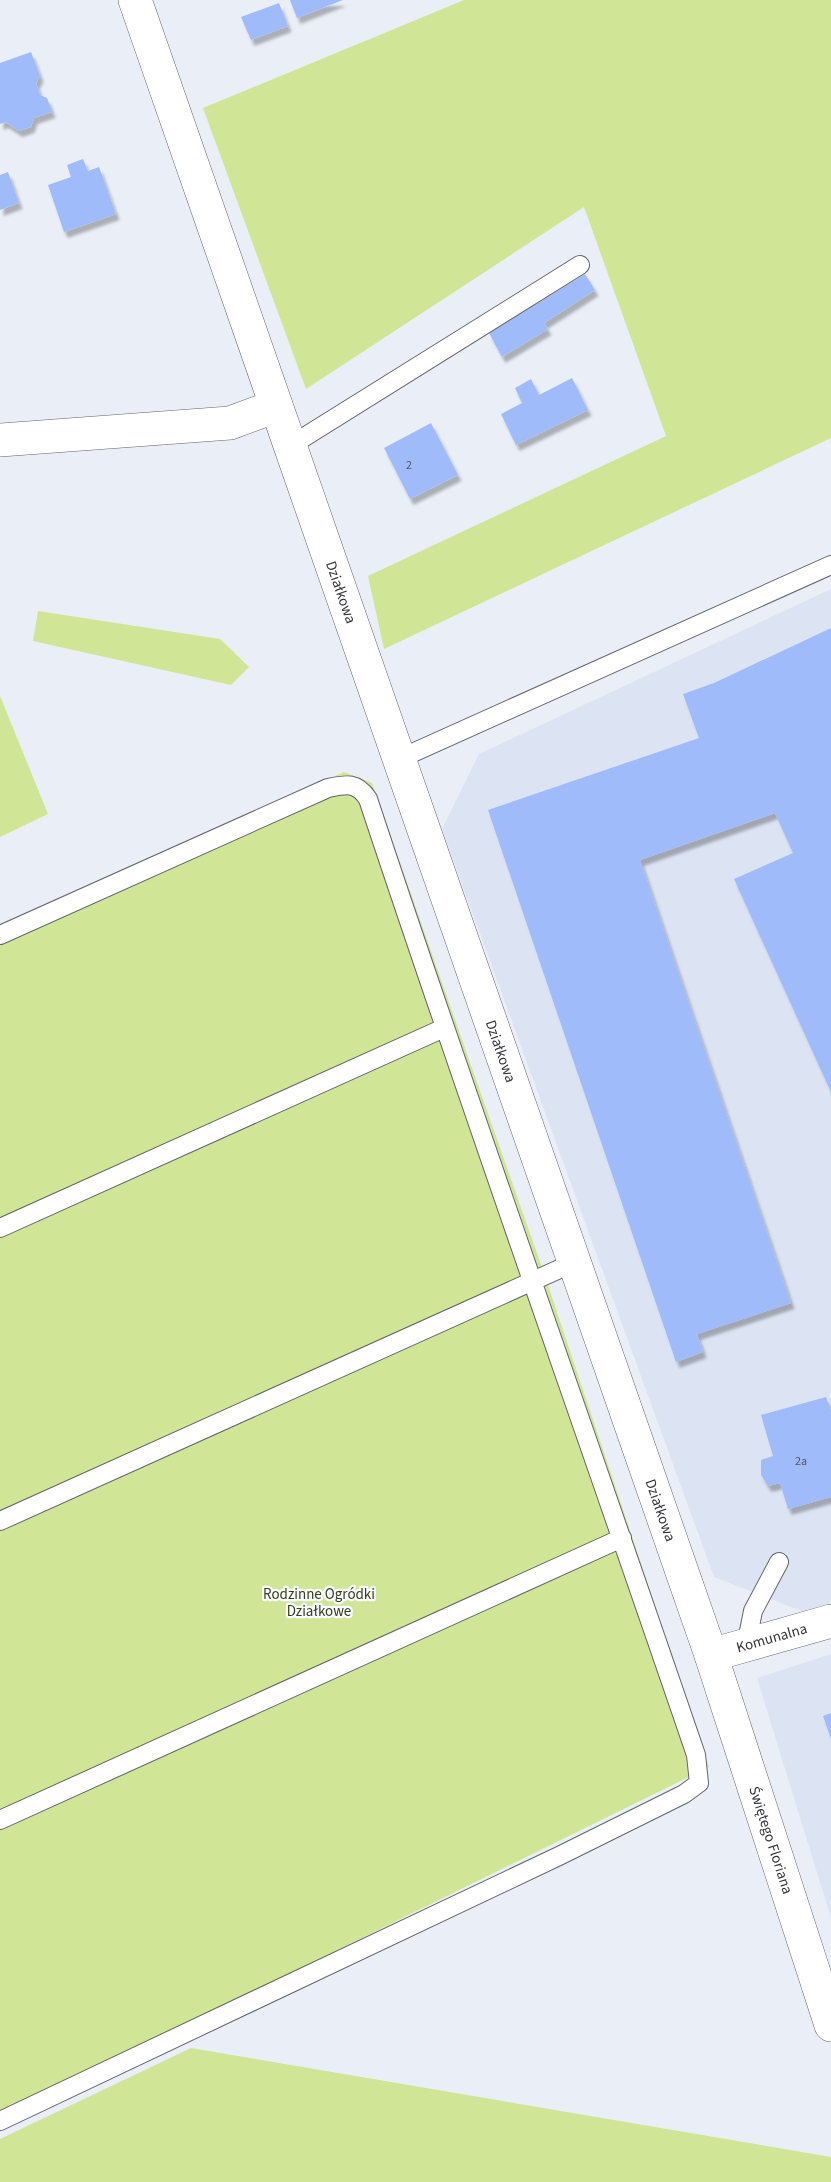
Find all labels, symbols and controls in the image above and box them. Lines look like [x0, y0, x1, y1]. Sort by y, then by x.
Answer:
house number: 2 [406, 457, 412, 474]
street label: Działkowa [320, 558, 361, 626]
street label: Działkowa [480, 1017, 521, 1085]
house number: 2a [795, 1453, 807, 1470]
street label: Działkowa [640, 1476, 681, 1544]
park label: Rodzinne Ogródki Działkowe [263, 1584, 375, 1622]
street label: Komunalna [734, 1618, 810, 1658]
street label: Świętego Floriana [743, 1784, 798, 1897]

